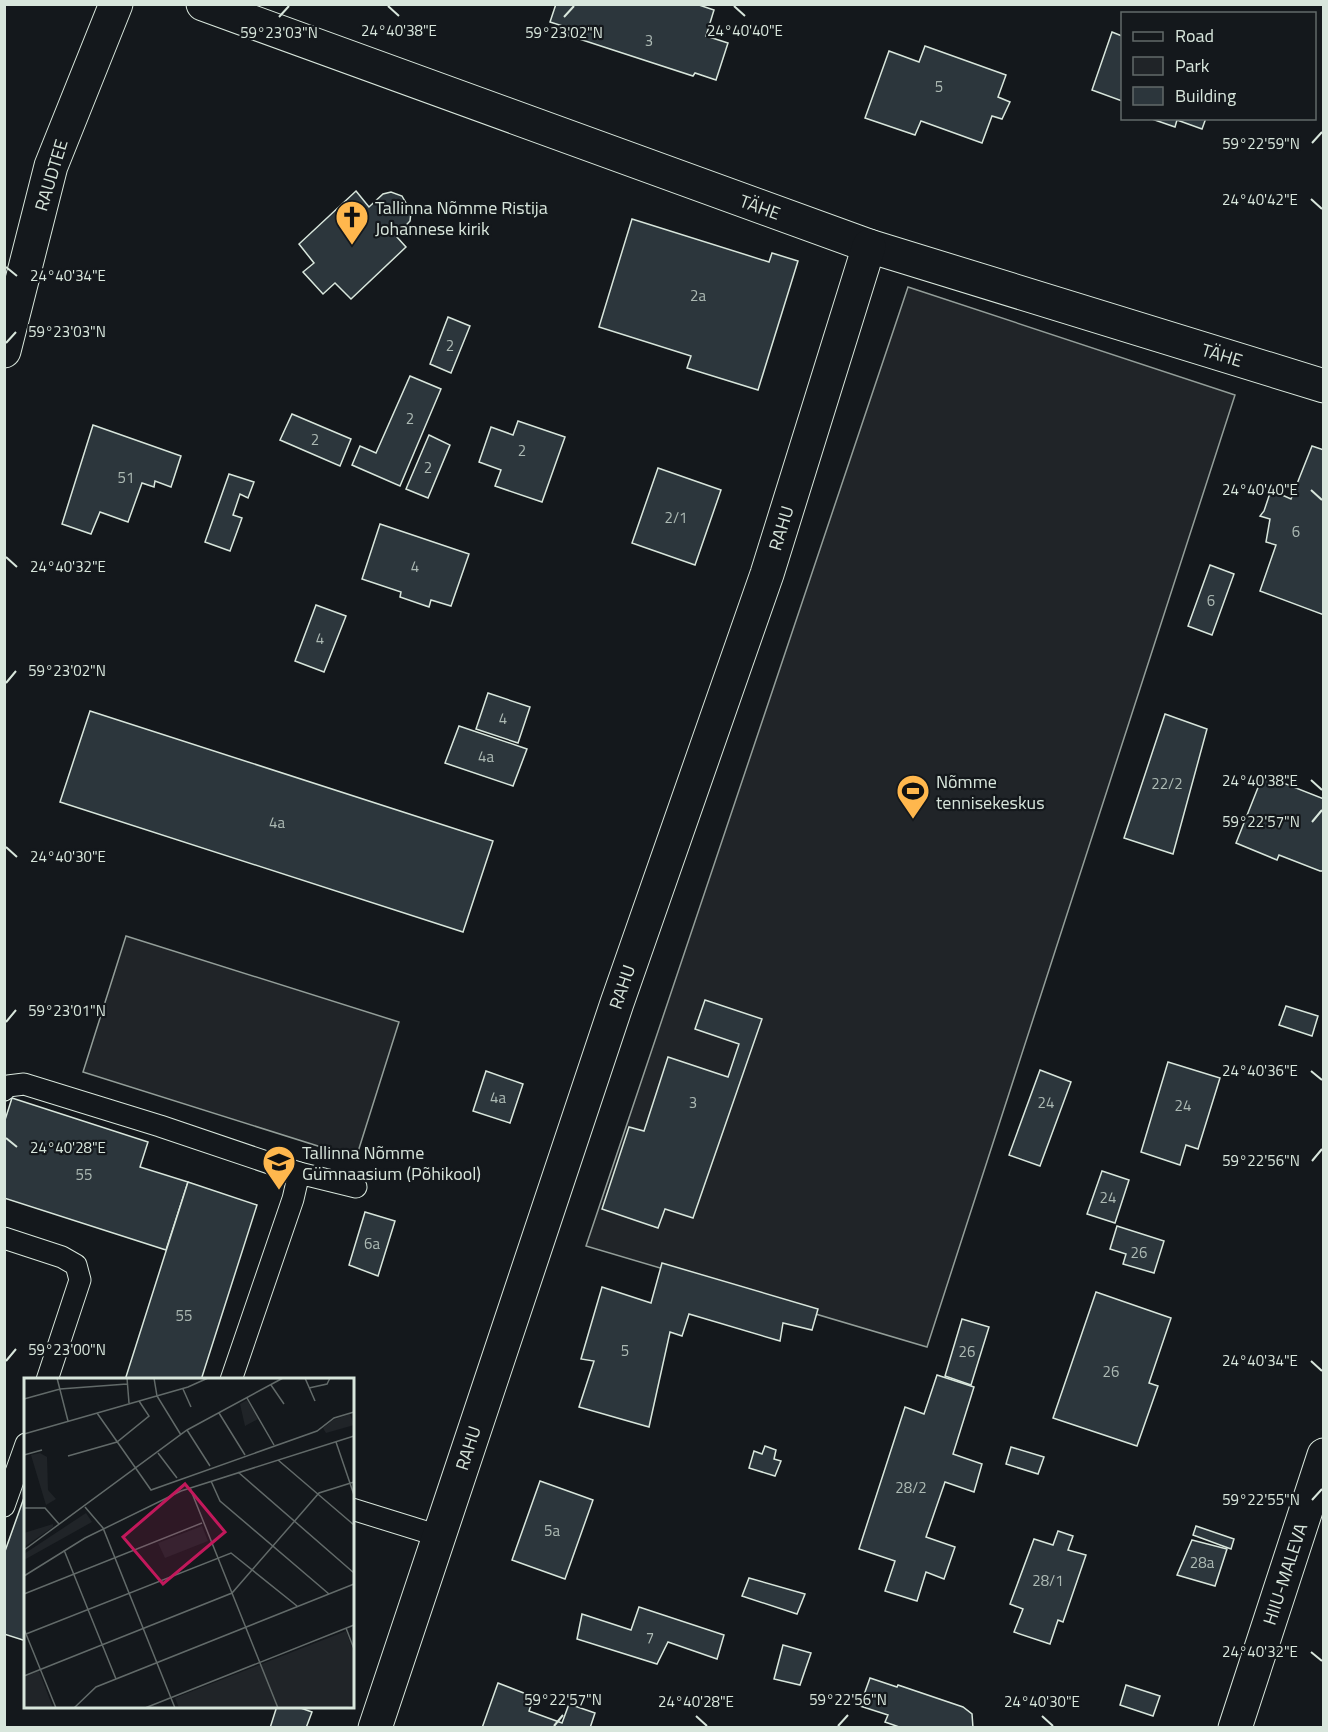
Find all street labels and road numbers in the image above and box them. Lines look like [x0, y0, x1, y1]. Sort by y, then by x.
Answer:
street label: RAUDTEE [27, 136, 75, 214]
street label: TÄHE [736, 187, 784, 227]
street label: TÄHE [1198, 336, 1246, 374]
street label: RAHU [761, 502, 801, 554]
street label: RAHU [602, 961, 642, 1013]
street label: RAHU [448, 1422, 488, 1474]
street label: HIIU-MALEVA [1256, 1519, 1314, 1628]

